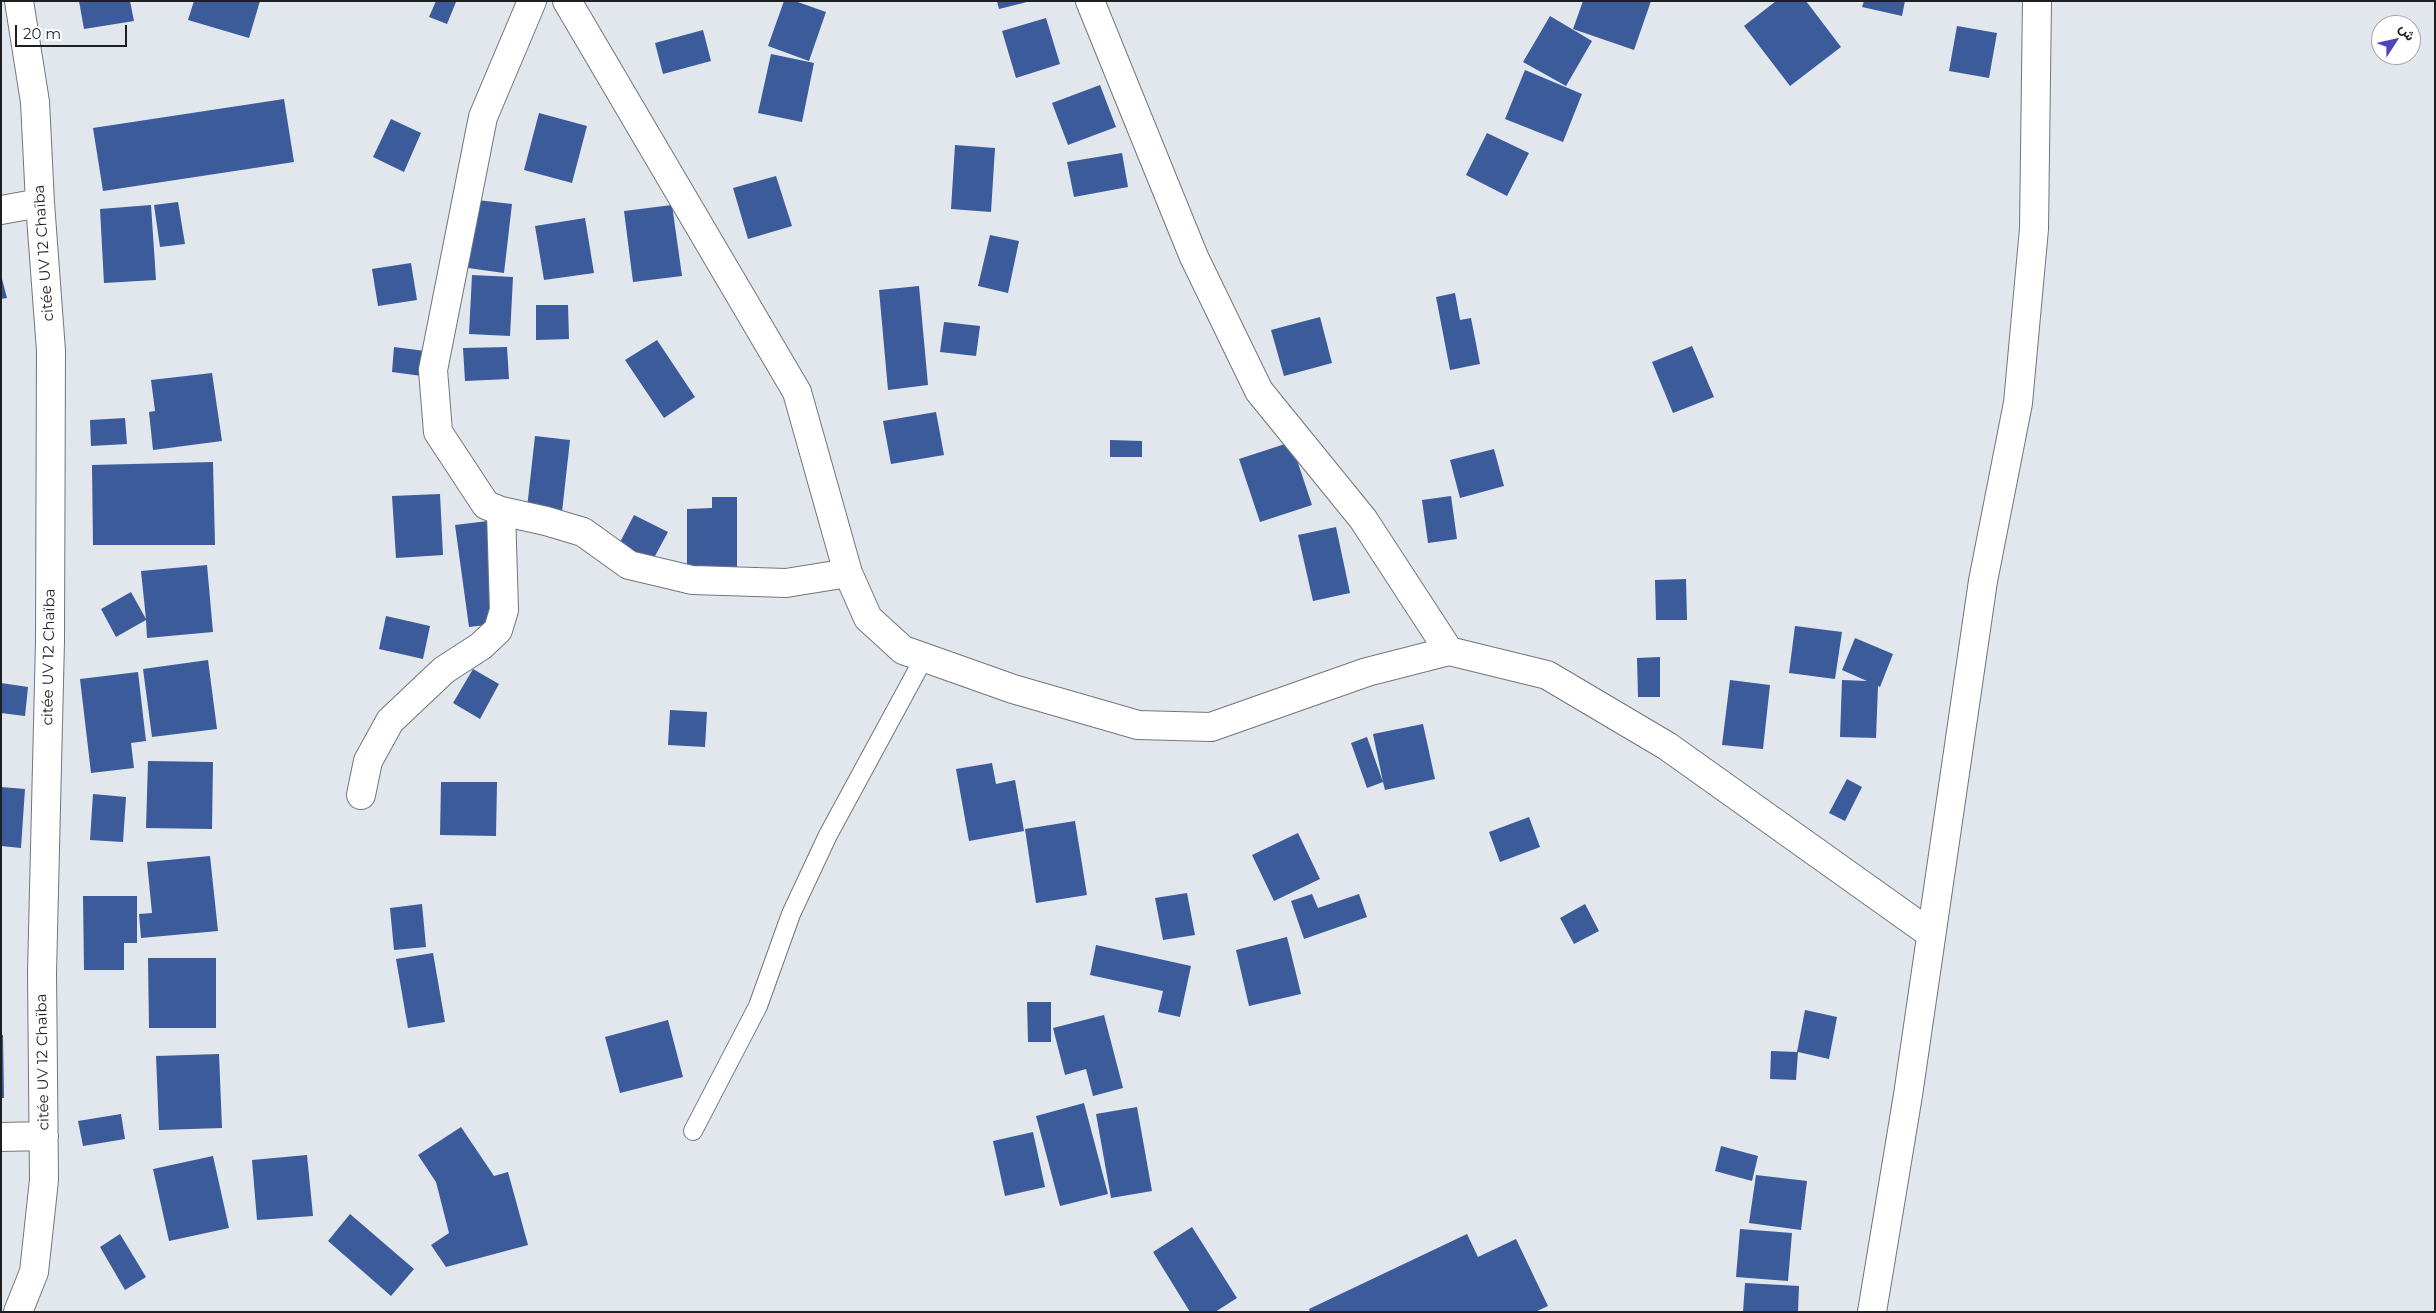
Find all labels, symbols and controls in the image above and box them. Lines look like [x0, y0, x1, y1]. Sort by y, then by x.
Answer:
scale bar [18, 15, 130, 47]
north arrow [2371, 15, 2421, 65]
text: ش [2395, 20, 2420, 44]
text: 20 m [23, 24, 61, 43]
street label: citée UV 12 Chaïba [30, 184, 58, 322]
street label: citée UV 12 Chaïba [39, 588, 59, 726]
street label: citée UV 12 Chaïba [33, 993, 53, 1131]

